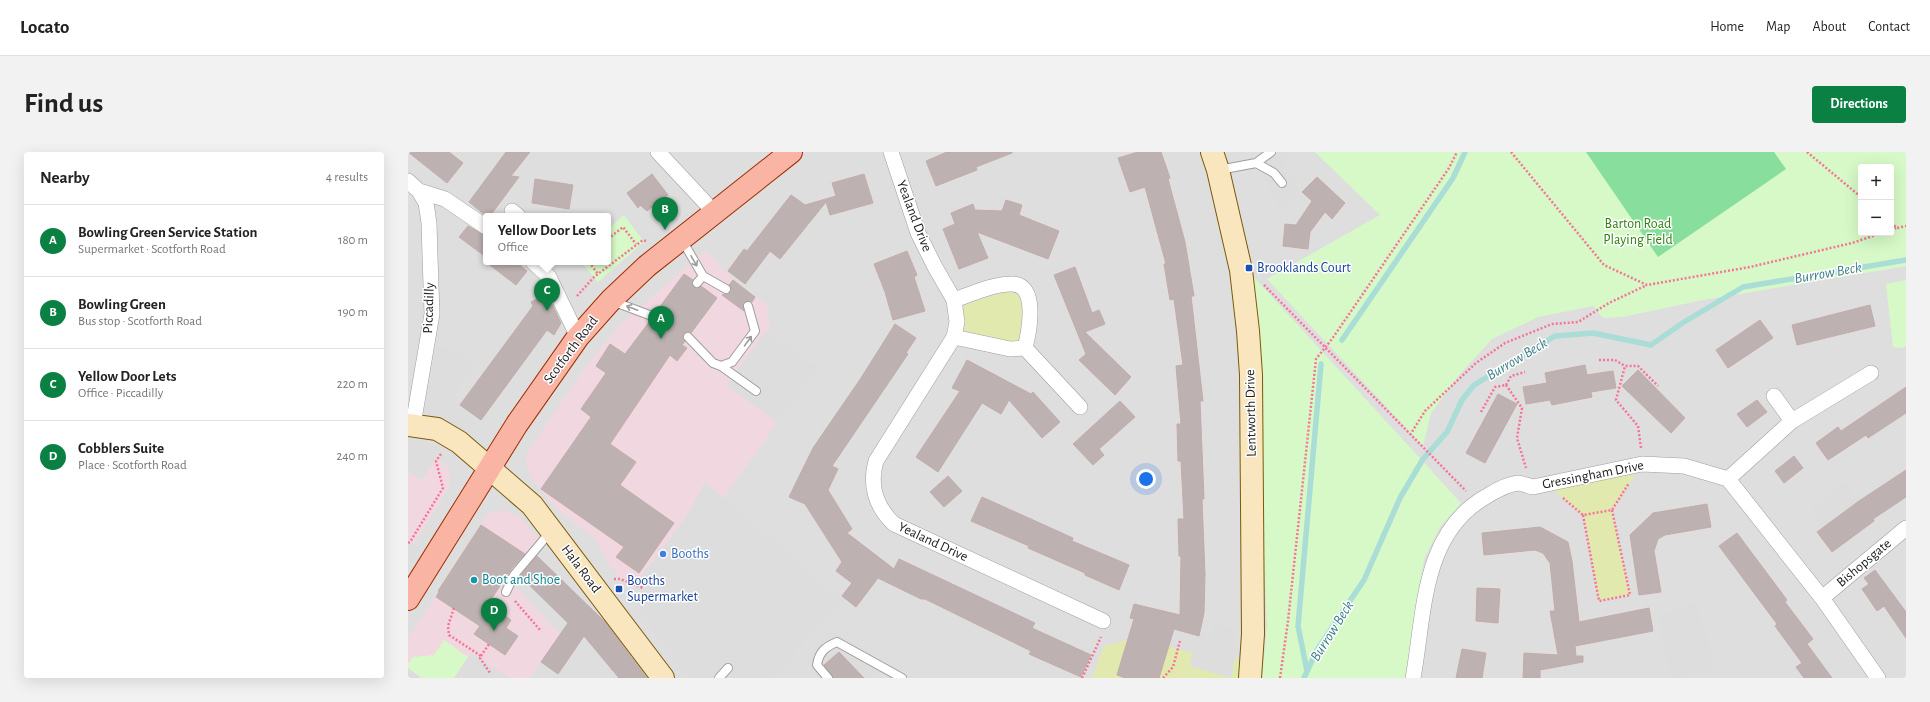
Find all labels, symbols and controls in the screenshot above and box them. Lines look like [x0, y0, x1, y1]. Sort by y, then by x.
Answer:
text: Locato [20, 18, 69, 37]
text: Home [1710, 20, 1744, 34]
text: Map [1766, 20, 1790, 34]
text: About [1812, 20, 1846, 34]
text: Contact [1868, 20, 1910, 34]
button: Directions [1812, 86, 1906, 123]
text: Find us [24, 90, 103, 118]
map controls [1858, 164, 1894, 236]
button: + [1858, 164, 1894, 200]
text: Nearby [40, 169, 90, 186]
text: 4 results [326, 171, 368, 184]
street label: Yealand Drive [894, 178, 934, 254]
pin: B [652, 197, 678, 230]
button: − [1858, 200, 1894, 236]
popup [483, 213, 611, 265]
park label: Barton Road Playing Field [1603, 217, 1673, 247]
text: Yellow Door Lets [498, 223, 596, 238]
text: Bowling Green Service Station [78, 225, 257, 240]
text: A [49, 234, 57, 247]
text: 180 m [338, 234, 368, 247]
text: Office [498, 241, 528, 254]
text: Supermarket · Scotforth Road [78, 243, 226, 256]
one-way arrow [691, 255, 699, 267]
water label: Burrow Beck [1793, 260, 1863, 286]
place label: Brooklands Court [1257, 261, 1351, 275]
marker: Brooklands Court [1244, 263, 1254, 273]
pin: C [534, 278, 560, 311]
street label: Piccadilly [421, 282, 437, 334]
text: Bowling Green [78, 297, 166, 312]
one-way arrow [626, 304, 638, 312]
text: B [49, 306, 57, 319]
text: 190 m [338, 306, 368, 319]
pin: A [648, 306, 674, 339]
street label: Scotforth Road [541, 314, 601, 386]
text: Bus stop · Scotforth Road [78, 315, 202, 328]
water label: Burrow Beck [1484, 335, 1550, 383]
one-way arrow [744, 336, 752, 347]
text: Yellow Door Lets [78, 369, 177, 384]
street label: Lentworth Drive [1243, 369, 1259, 457]
text: C [50, 378, 56, 391]
text: 220 m [337, 378, 368, 391]
text: Office · Piccadilly [78, 387, 163, 400]
text: Cobblers Suite [78, 441, 164, 456]
text: D [49, 450, 57, 463]
text: 240 m [336, 450, 368, 463]
street label: Gressingham Drive [1541, 458, 1645, 492]
text: Place · Scotforth Road [78, 459, 187, 472]
your location [1136, 469, 1156, 489]
street label: Yealand Drive [896, 520, 970, 564]
street label: Bishopsgate [1834, 536, 1894, 590]
street label: Hala Road [559, 542, 603, 596]
place label: Booths [671, 547, 709, 561]
marker: Booths [658, 549, 668, 559]
place label: Boot and Shoe [482, 573, 560, 587]
place label: Booths Supermarket [627, 574, 699, 604]
marker: Boot and Shoe [469, 575, 479, 585]
marker: Booths Supermarket [614, 584, 624, 594]
pin: D [481, 598, 507, 631]
water label: Burrow Beck [1308, 598, 1356, 664]

